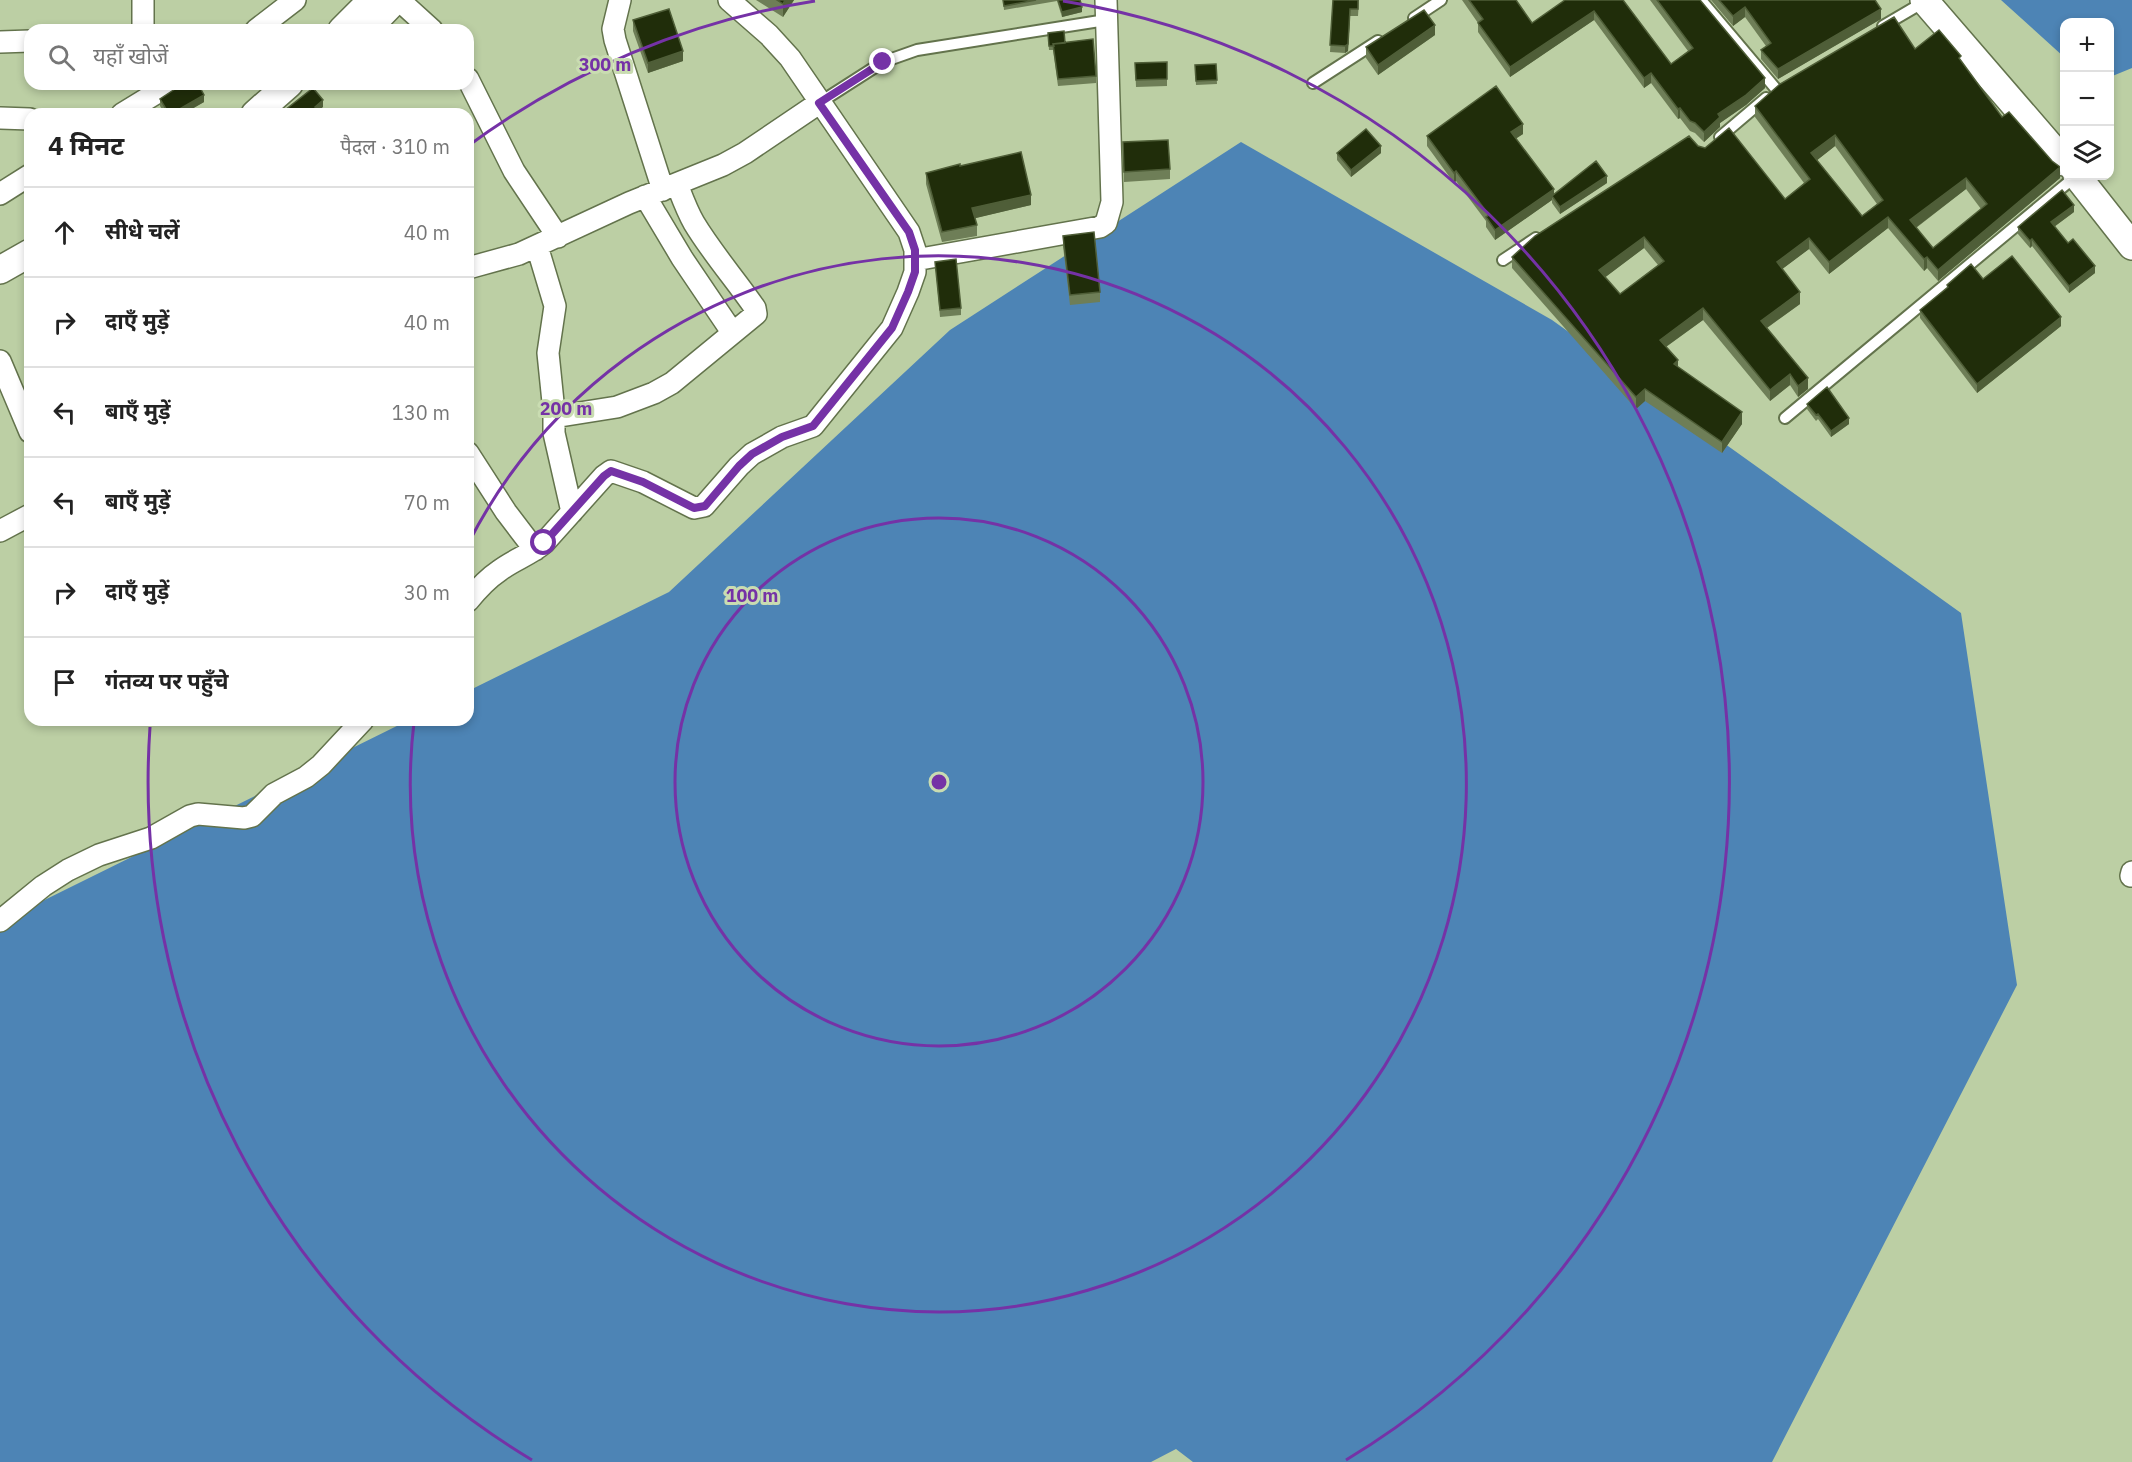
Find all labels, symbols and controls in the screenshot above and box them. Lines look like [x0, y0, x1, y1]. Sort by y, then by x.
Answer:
map controls [2060, 18, 2114, 180]
button: + [2060, 18, 2114, 72]
search box [24, 24, 474, 90]
icon: search [45, 41, 78, 74]
text: यहाँ खोजें [93, 41, 168, 70]
route end [869, 48, 895, 74]
text: 300 m [579, 53, 631, 76]
button: − [2060, 72, 2114, 126]
button: layers [2060, 126, 2114, 180]
text: 4 मिनट [48, 128, 124, 162]
text: पैदल · 310 m [340, 133, 450, 160]
icon: ahead [48, 216, 81, 249]
text: सीधे चलें [105, 216, 180, 245]
text: 40 m [404, 219, 450, 246]
icon: right [48, 306, 81, 339]
text: दाएँ मुड़ें [105, 306, 169, 335]
text: 40 m [404, 309, 450, 336]
icon: left [48, 396, 81, 429]
text: बाएँ मुड़ें [105, 396, 171, 425]
text: 200 m [540, 397, 592, 420]
text: 130 m [392, 399, 450, 426]
icon: left [48, 486, 81, 519]
text: बाएँ मुड़ें [105, 486, 171, 515]
text: 70 m [404, 489, 450, 516]
route start [530, 529, 556, 555]
icon: right [48, 576, 81, 609]
text: दाएँ मुड़ें [105, 576, 169, 605]
text: 30 m [404, 579, 450, 606]
text: 100 m [726, 584, 778, 607]
icon: arrive [48, 666, 81, 699]
text: गंतव्य पर पहुँचे [105, 666, 229, 695]
centre of rings [929, 772, 949, 792]

